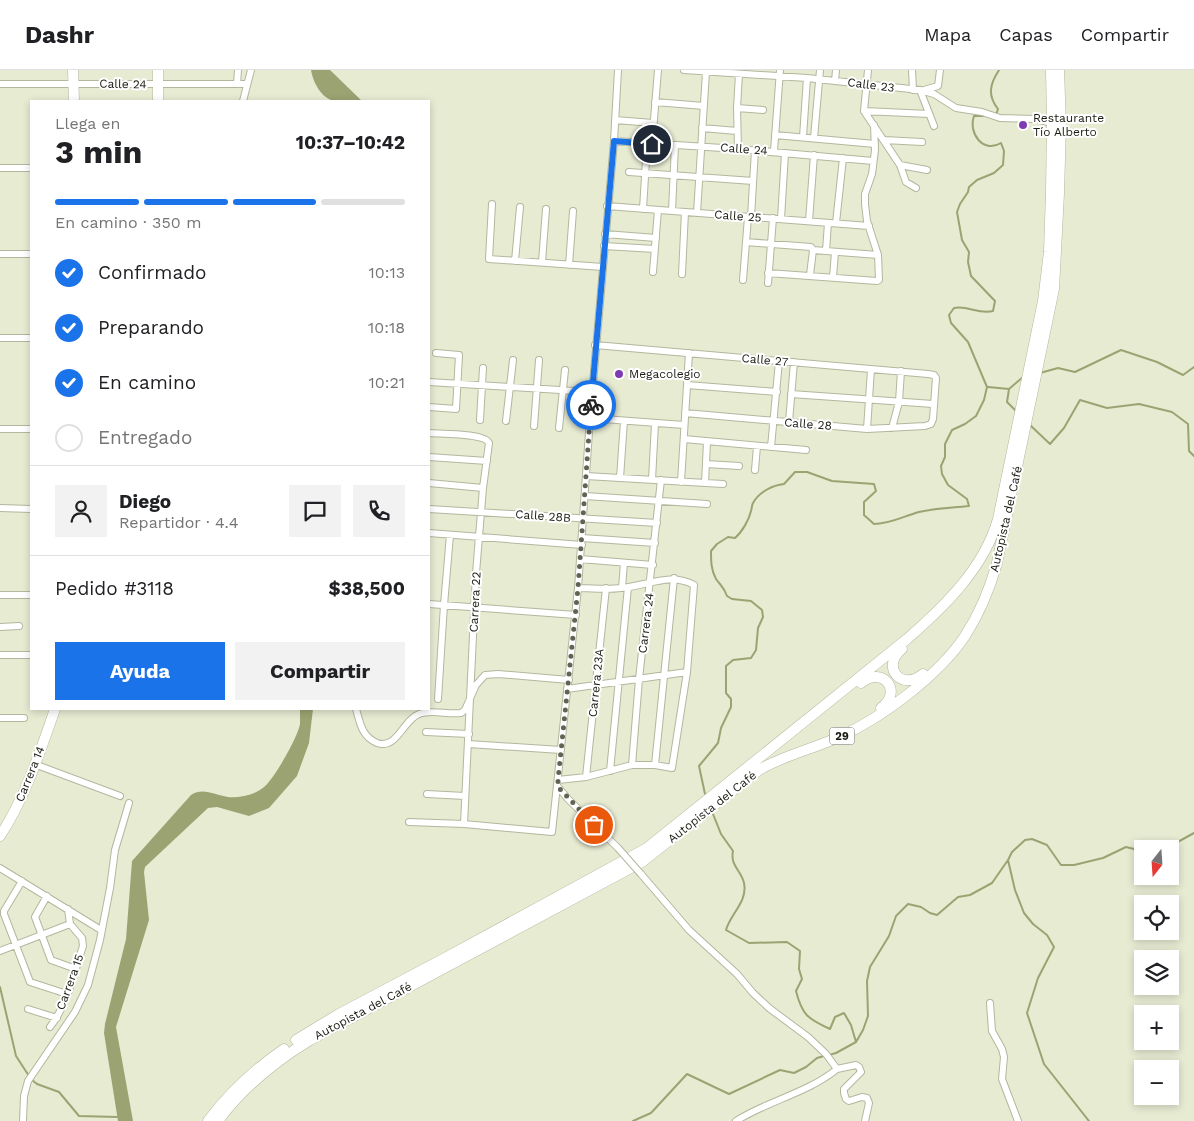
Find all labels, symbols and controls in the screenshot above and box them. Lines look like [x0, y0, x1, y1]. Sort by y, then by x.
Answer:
text: Dashr [25, 21, 94, 49]
text: Mapa [924, 24, 971, 45]
text: Capas [999, 24, 1053, 45]
text: Compartir [1081, 24, 1169, 45]
street label: Calle 23 [847, 75, 895, 95]
street label: Calle 24 [99, 77, 147, 91]
place label: Restaurante Tío Alberto [1033, 111, 1104, 139]
text: Llega en [55, 114, 121, 133]
marker: Restaurante Tío Alberto [1017, 119, 1029, 131]
pin [631, 123, 673, 165]
icon: home [638, 130, 666, 158]
text: 10:37–10:42 [296, 131, 405, 154]
text: 3 min [55, 133, 142, 171]
street label: Calle 24 [720, 140, 768, 158]
street label: Calle 25 [714, 207, 762, 225]
text: En camino · 350 m [55, 213, 201, 232]
icon: check [55, 259, 83, 287]
text: Confirmado [98, 261, 207, 284]
text: 10:13 [369, 263, 405, 282]
icon: check [55, 314, 83, 342]
text: Preparando [98, 316, 204, 339]
text: 10:18 [368, 318, 405, 337]
street label: Calle 27 [741, 351, 789, 369]
place label: Megacolegio [629, 367, 701, 381]
marker: Megacolegio [613, 368, 625, 380]
icon: check [55, 369, 83, 397]
text: En camino [98, 371, 196, 394]
text: 10:21 [369, 373, 405, 392]
courier [566, 380, 616, 430]
icon: bike [577, 391, 605, 419]
street label: Calle 28 [784, 415, 832, 433]
text: Entregado [98, 426, 192, 449]
street label: Autopista del Café [987, 465, 1025, 573]
button: person [55, 485, 107, 537]
button: chat [289, 485, 341, 537]
button: phone [353, 485, 405, 537]
text: Diego [119, 490, 171, 513]
street label: Calle 28B [515, 507, 571, 525]
text: Repartidor · 4.4 [119, 513, 239, 532]
street label: Carrera 22 [466, 571, 484, 633]
text: Pedido #3118 [55, 577, 174, 600]
text: $38,500 [329, 577, 405, 600]
street label: Carrera 24 [635, 592, 657, 654]
button: Ayuda [55, 642, 225, 700]
button: Compartir [235, 642, 405, 700]
street label: Carrera 23A [585, 648, 607, 718]
road number: 29 [830, 728, 854, 744]
street label: Carrera 14 [13, 744, 47, 804]
street label: Autopista del Café [665, 768, 759, 846]
pin [573, 804, 615, 846]
icon: bag [580, 811, 608, 839]
north arrow [1134, 840, 1179, 885]
map controls [1134, 840, 1179, 1105]
button: locate [1134, 895, 1179, 940]
button: layers [1134, 950, 1179, 995]
street label: Carrera 15 [53, 952, 87, 1012]
street label: Autopista del Café [312, 979, 414, 1043]
button: + [1134, 1005, 1179, 1050]
button: − [1134, 1060, 1179, 1105]

